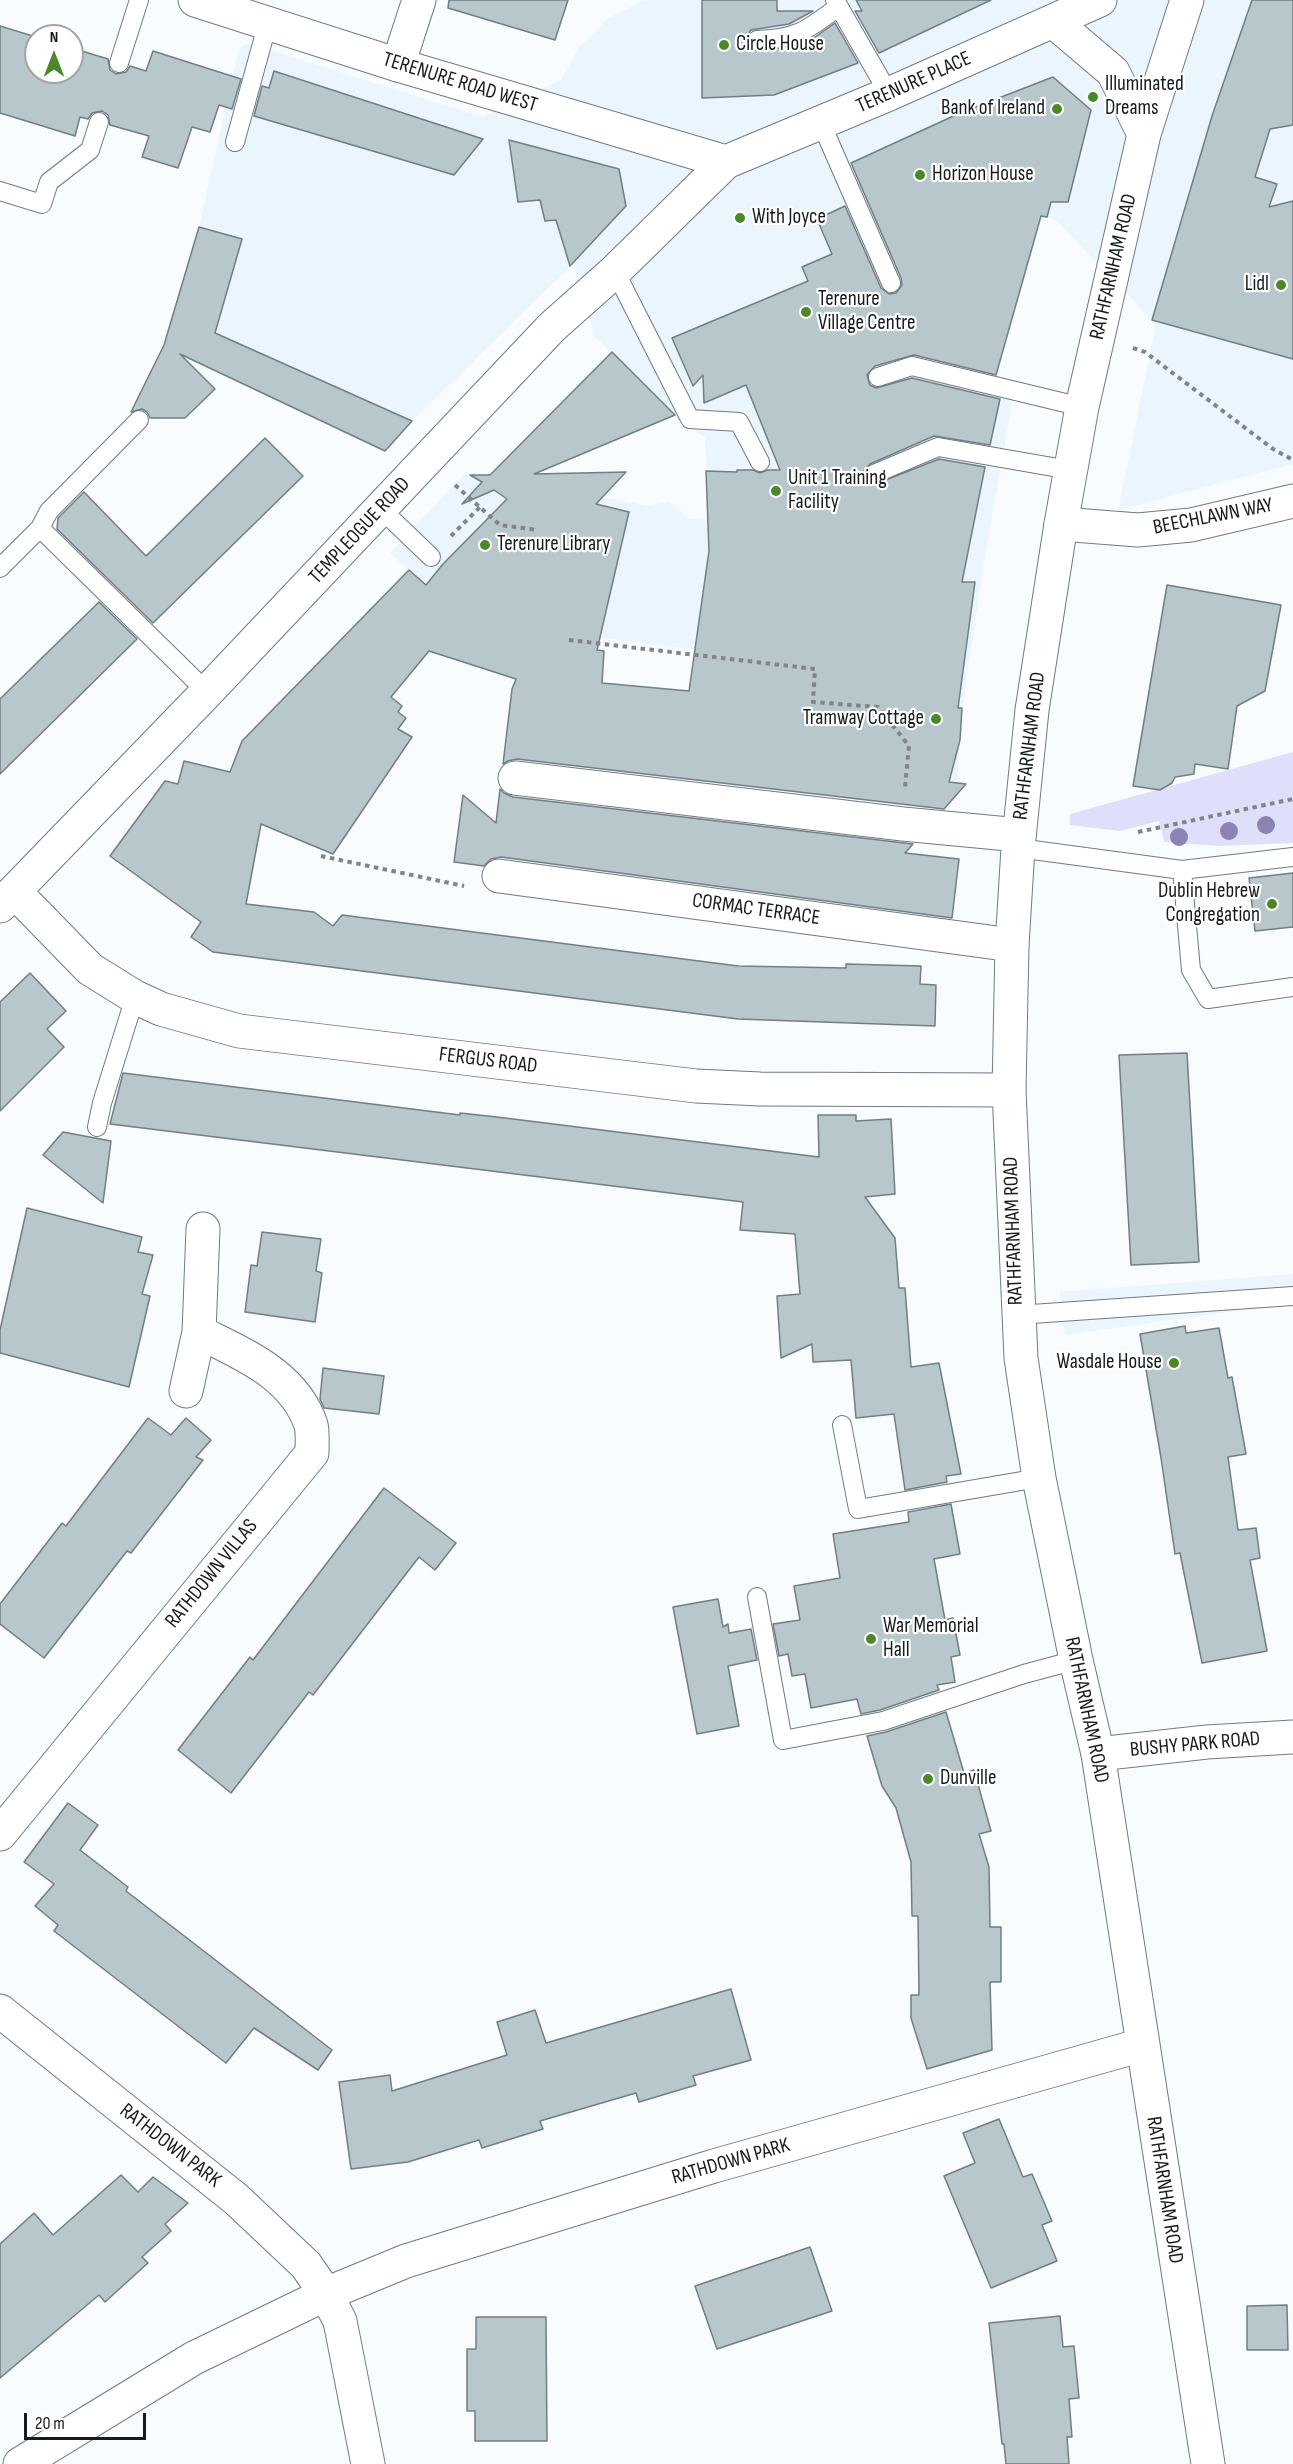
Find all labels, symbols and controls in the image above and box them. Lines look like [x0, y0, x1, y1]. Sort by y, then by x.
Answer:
north arrow [24, 24, 84, 84]
text: N [50, 28, 58, 47]
place label: Circle House [736, 32, 824, 58]
marker: Circle House [717, 38, 731, 52]
street label: TERENURE ROAD WEST [380, 47, 540, 119]
street label: TERENURE PLACE [853, 47, 975, 119]
place label: Illuminated Dreams [1105, 72, 1184, 122]
marker: Illuminated Dreams [1086, 90, 1100, 104]
place label: Bank of Ireland [941, 96, 1045, 122]
marker: Bank of Ireland [1050, 102, 1064, 116]
place label: Horizon House [932, 162, 1034, 188]
marker: Horizon House [913, 168, 927, 182]
street label: RATHFARNHAM ROAD [1085, 192, 1143, 342]
place label: With Joyce [752, 205, 826, 231]
marker: With Joyce [733, 211, 747, 225]
place label: Lidl [1245, 272, 1269, 298]
marker: Lidl [1274, 278, 1288, 292]
place label: Terenure Village Centre [818, 287, 915, 337]
marker: Terenure Village Centre [799, 305, 813, 319]
place label: Unit 1 Training Facility [788, 466, 887, 516]
street label: TEMPLEOGUE ROAD [304, 472, 416, 590]
marker: Unit 1 Training Facility [769, 484, 783, 498]
street label: BEECHLAWN WAY [1151, 493, 1275, 541]
place label: Terenure Library [497, 532, 610, 558]
marker: Terenure Library [478, 538, 492, 552]
street label: RATHFARNHAM ROAD [1008, 671, 1052, 821]
place label: Tramway Cottage [803, 706, 924, 732]
marker: Tramway Cottage [929, 712, 943, 726]
place label: Dublin Hebrew Congregation [1158, 879, 1260, 929]
street label: CORMAC TERRACE [690, 889, 822, 931]
marker: Dublin Hebrew Congregation [1265, 897, 1279, 911]
street label: FERGUS ROAD [437, 1042, 539, 1080]
street label: RATHFARNHAM ROAD [999, 1156, 1029, 1306]
place label: Wasdale House [1057, 1350, 1162, 1376]
marker: Wasdale House [1167, 1356, 1181, 1370]
street label: RATHDOWN VILLAS [160, 1515, 264, 1633]
place label: War Memorial Hall [883, 1614, 979, 1664]
marker: War Memorial Hall [864, 1632, 878, 1646]
street label: RATHFARNHAM ROAD [1058, 1635, 1114, 1785]
street label: BUSHY PARK ROAD [1129, 1727, 1261, 1763]
place label: Dunville [940, 1766, 996, 1792]
marker: Dunville [921, 1772, 935, 1786]
street label: RATHDOWN PARK [114, 2099, 226, 2193]
street label: RATHFARNHAM ROAD [1140, 2115, 1188, 2265]
street label: RATHDOWN PARK [669, 2133, 793, 2191]
scale bar [27, 2401, 148, 2439]
text: 20 m [35, 2413, 65, 2434]

